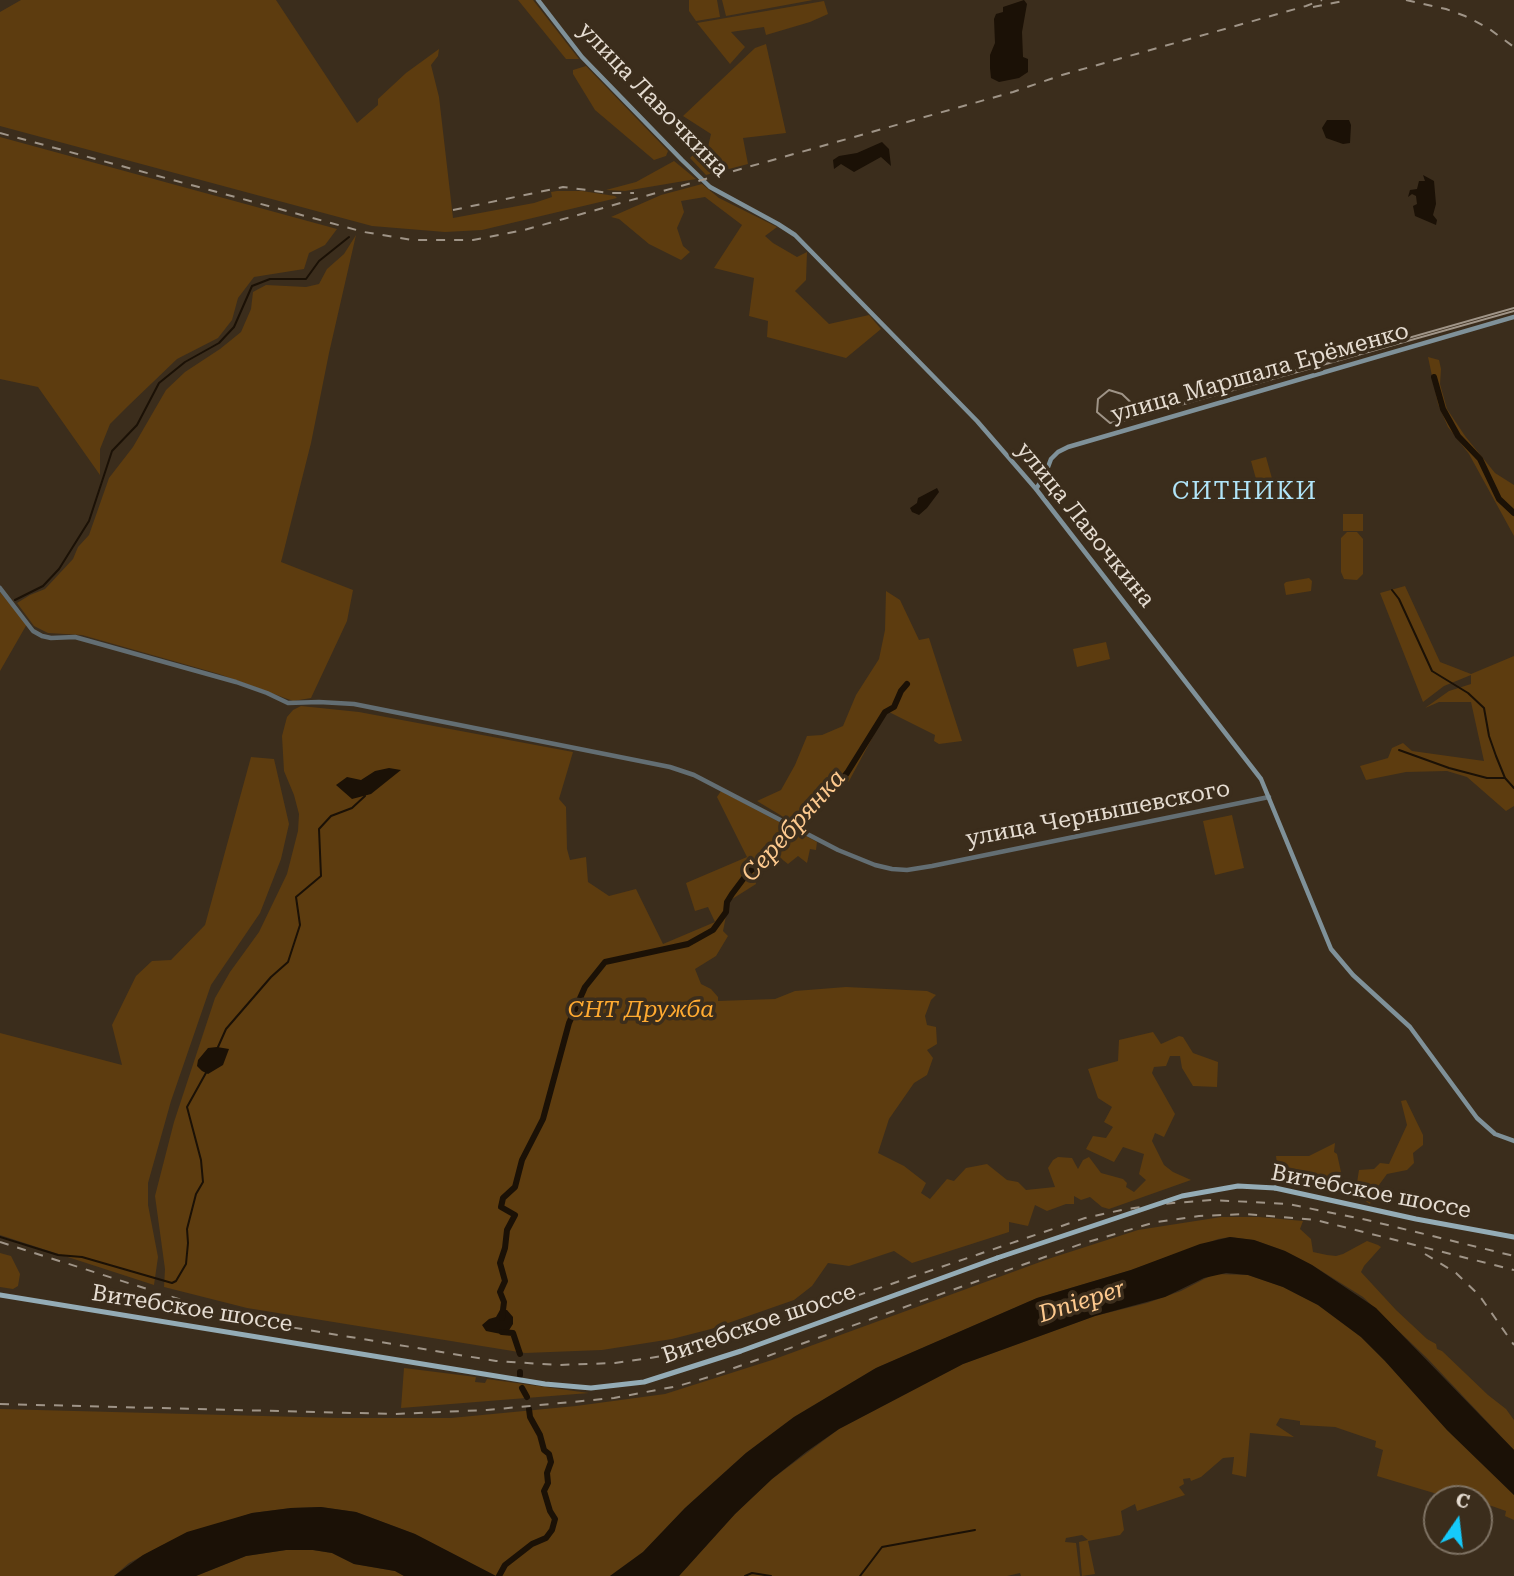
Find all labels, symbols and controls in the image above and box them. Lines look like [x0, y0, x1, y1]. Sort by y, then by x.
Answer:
street label: улица Лавочкина [572, 17, 734, 183]
street label: улица Маршала Ерёменко [1108, 317, 1412, 429]
street label: улица Лавочкина [1010, 437, 1160, 613]
district label: СИТНИКИ [1173, 478, 1317, 506]
water label: Серебрянка [736, 764, 852, 888]
street label: улица Чернышевского [964, 775, 1232, 853]
park label: СНТ Дружба [568, 996, 714, 1024]
street label: Витебское шоссе [1269, 1159, 1473, 1225]
water label: Dnieper [1035, 1274, 1129, 1330]
street label: Витебское шоссе [659, 1278, 859, 1370]
street label: Витебское шоссе [90, 1279, 294, 1339]
north arrow [1423, 1485, 1493, 1555]
text: С [1453, 1488, 1472, 1514]

